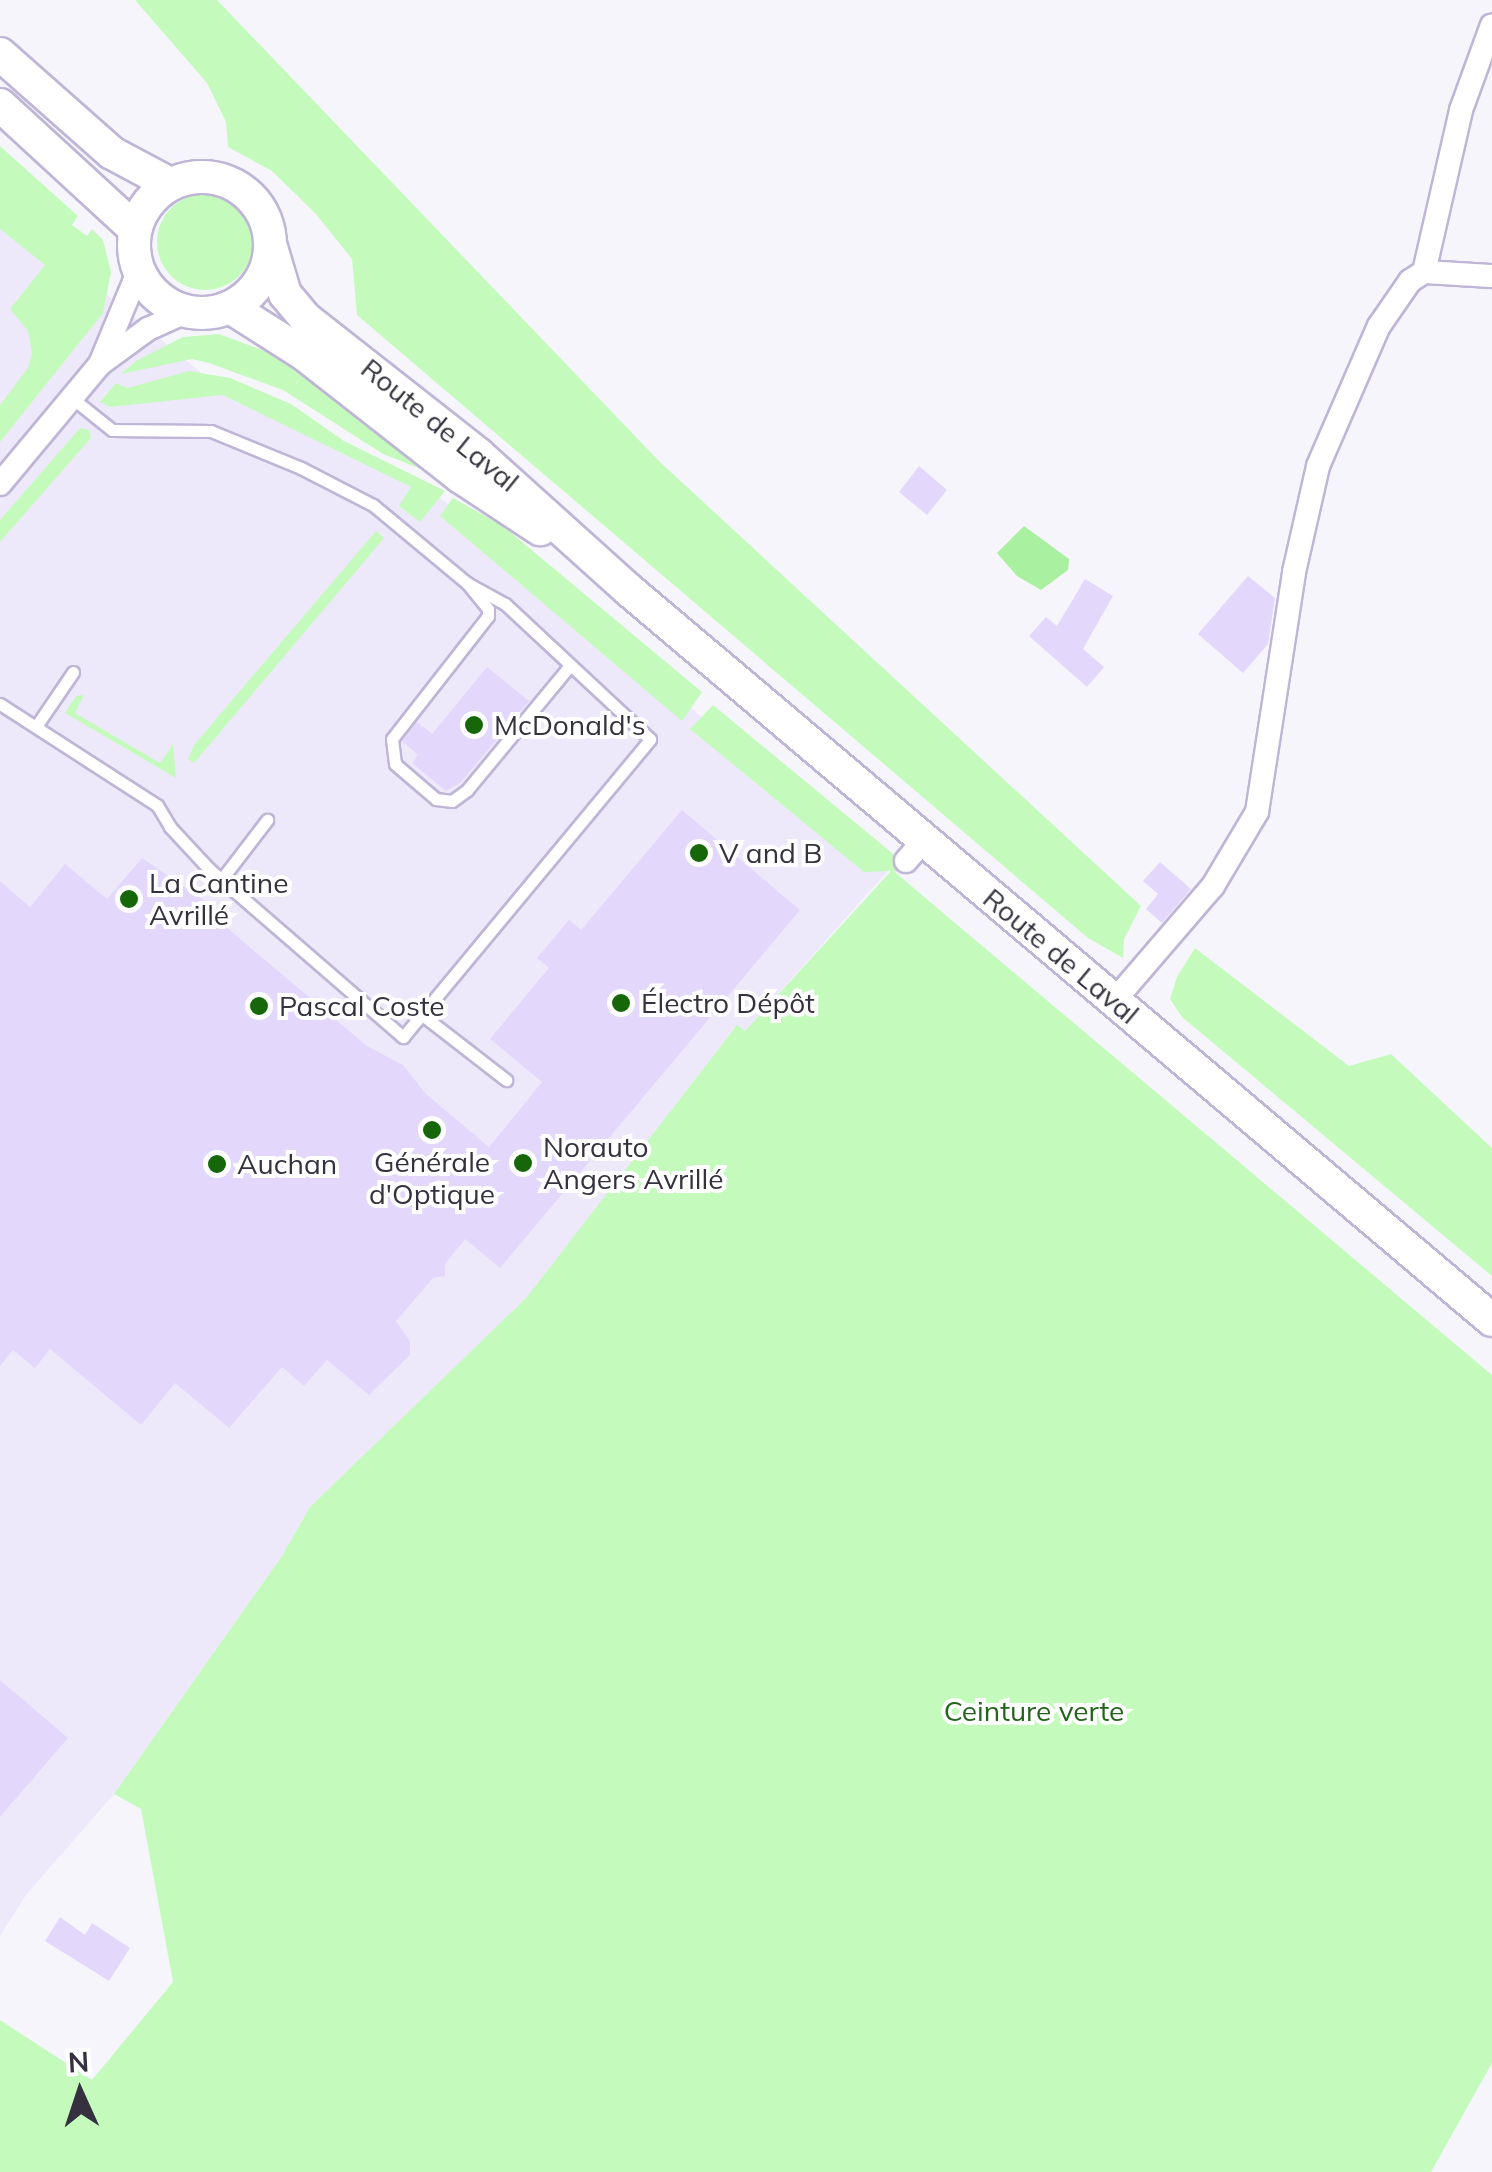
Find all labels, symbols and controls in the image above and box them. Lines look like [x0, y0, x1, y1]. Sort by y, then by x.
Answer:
street label: Route de Laval [355, 351, 525, 499]
place label: McDonald's [494, 708, 646, 742]
marker: McDonald's [463, 714, 485, 736]
place label: V and B [719, 836, 822, 870]
marker: V and B [688, 842, 710, 864]
place label: La Cantine Avrillé [149, 866, 288, 932]
street label: Route de Laval [976, 881, 1146, 1031]
marker: La Cantine Avrillé [118, 888, 140, 910]
place label: Électro Dépôt [641, 986, 815, 1020]
place label: Pascal Coste [279, 989, 445, 1023]
marker: Électro Dépôt [610, 992, 632, 1014]
marker: Pascal Coste [248, 995, 270, 1017]
marker: Générale d'Optique [421, 1119, 443, 1141]
place label: Norauto Angers Avrillé [543, 1130, 723, 1196]
place label: Générale d'Optique [369, 1145, 495, 1211]
place label: Auchan [237, 1147, 337, 1181]
marker: Norauto Angers Avrillé [512, 1152, 534, 1174]
marker: Auchan [206, 1153, 228, 1175]
park label: Ceinture verte [944, 1694, 1124, 1728]
north arrow [30, 2042, 130, 2142]
text: N [67, 2044, 90, 2080]

